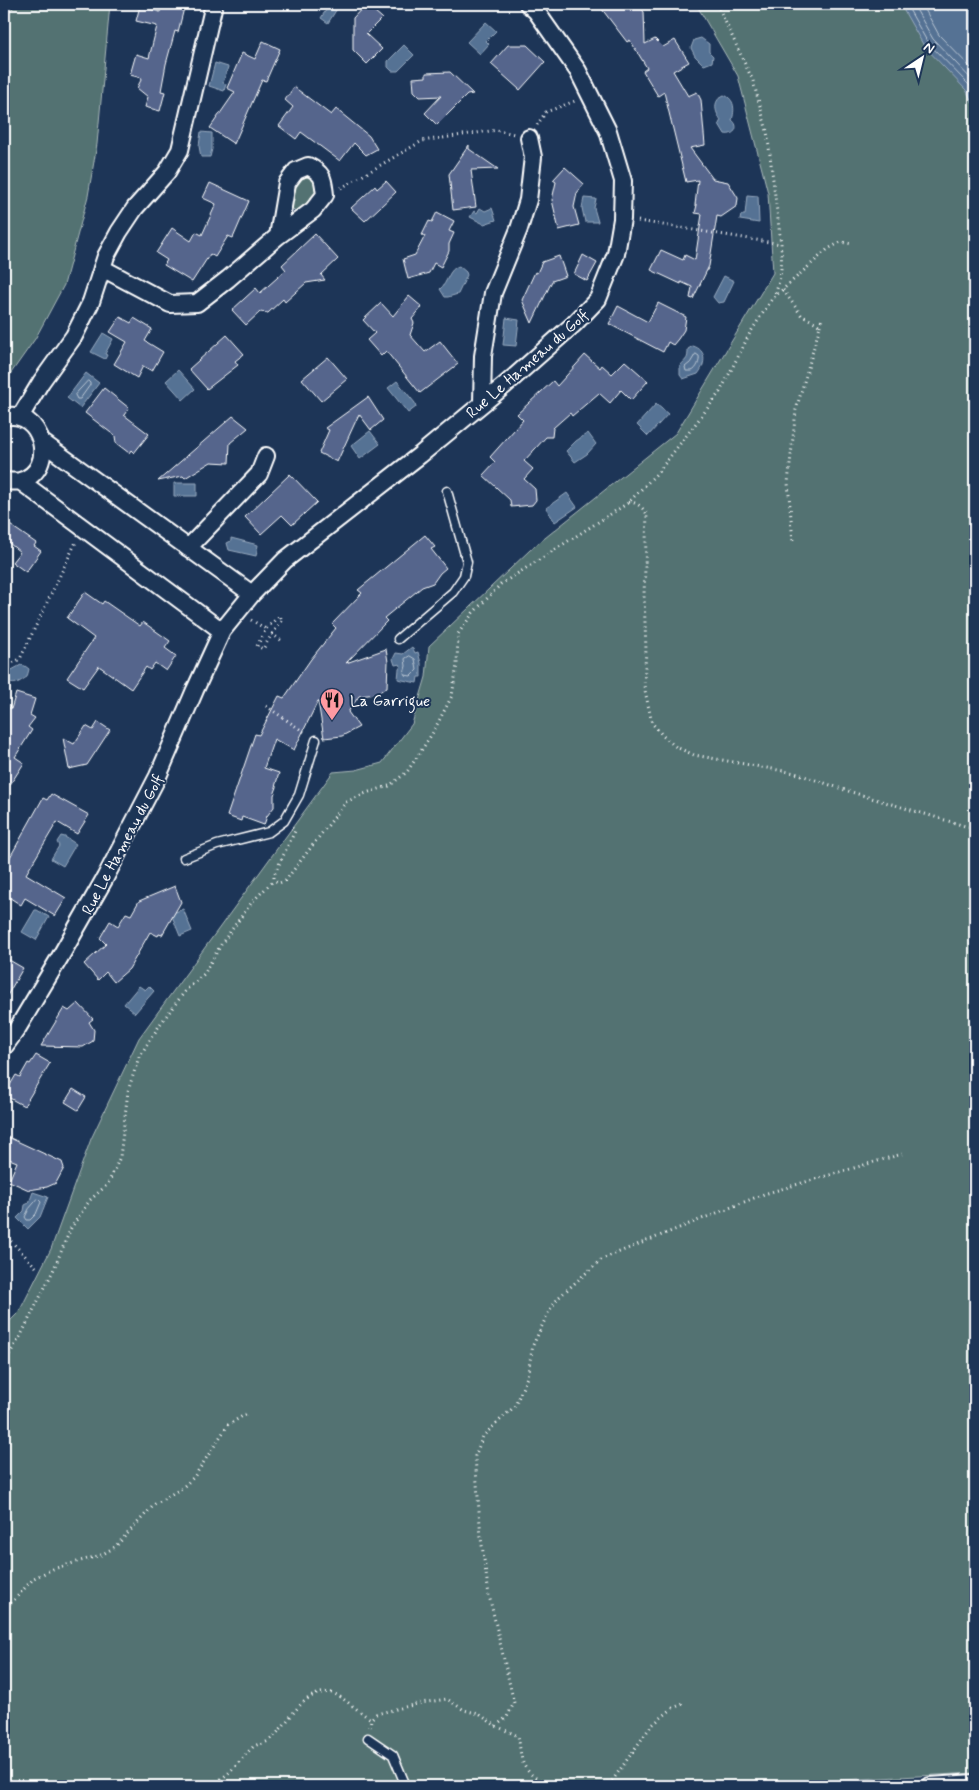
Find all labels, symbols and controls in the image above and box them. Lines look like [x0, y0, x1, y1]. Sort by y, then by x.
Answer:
north arrow [896, 32, 946, 82]
text: N [920, 38, 938, 58]
street label: Rue Le Hameau du Golf [462, 305, 594, 423]
restaurant icon: La Garrigue [319, 687, 345, 721]
place label: La Garrigue [350, 691, 430, 713]
street label: Rue Le Hameau du Golf [77, 771, 169, 919]

